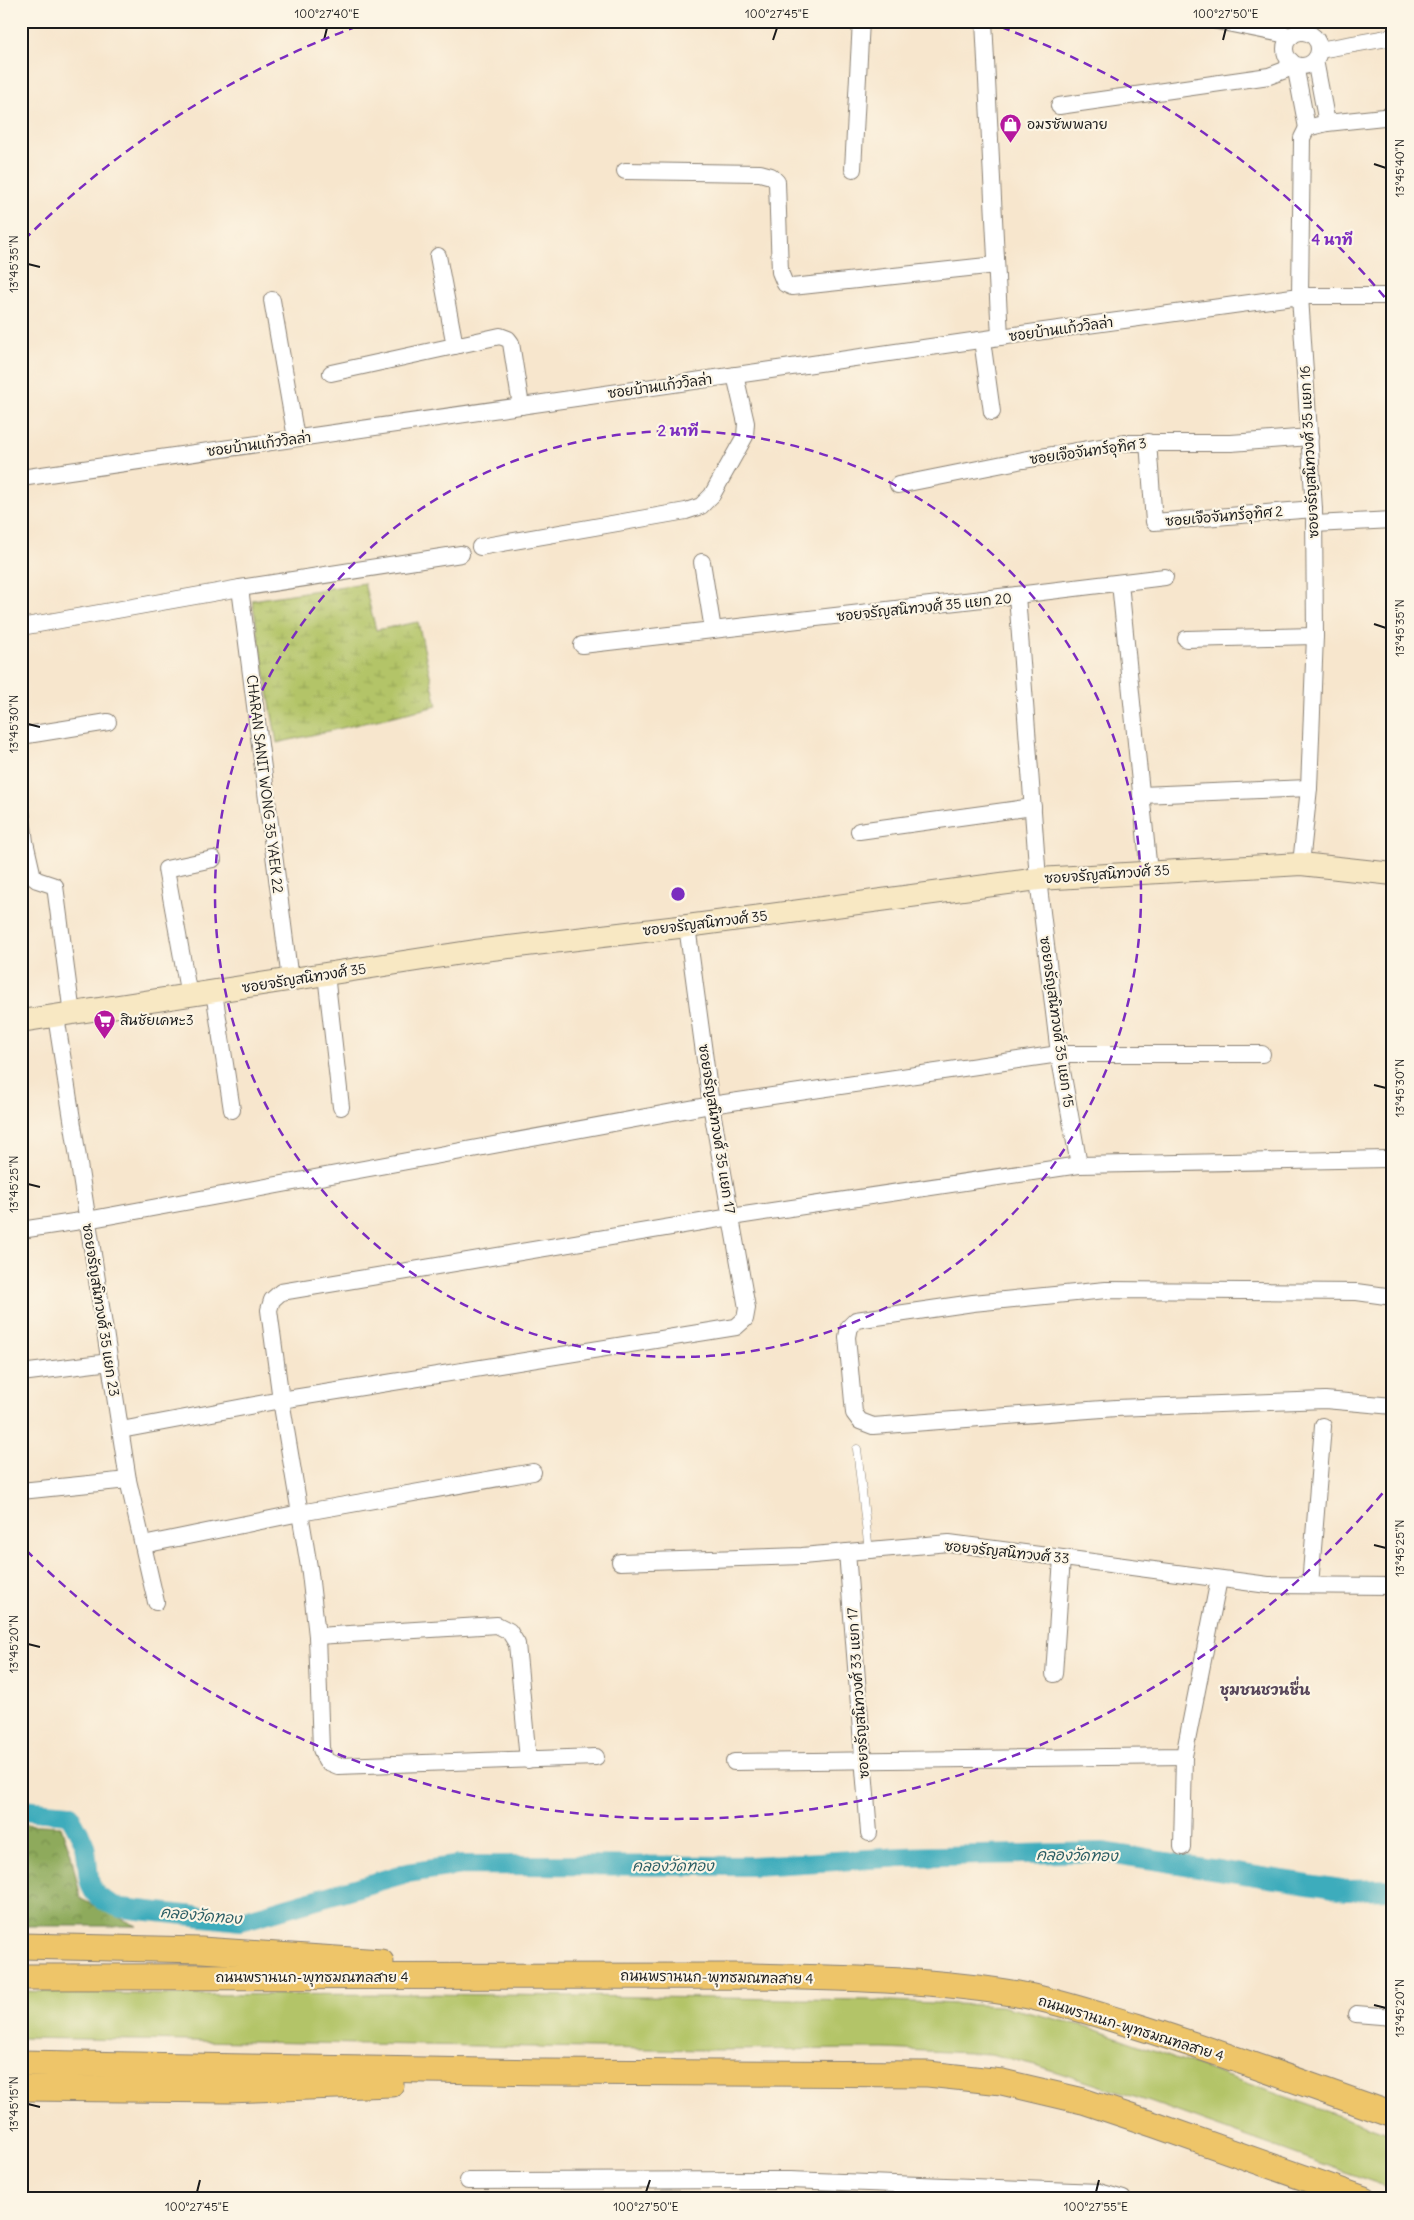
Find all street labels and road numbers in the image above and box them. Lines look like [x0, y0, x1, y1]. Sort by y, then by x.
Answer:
street label: ซอยบ้านแก้ววิลล่า [1008, 313, 1114, 345]
street label: ซอยจรัญสนิทวงศ์ 35 แยก 16 [1295, 365, 1323, 539]
street label: ซอยบ้านแก้ววิลล่า [607, 370, 713, 402]
street label: ซอยบ้านแก้ววิลล่า [206, 428, 312, 460]
street label: ซอยเจือจันทร์อุทิศ 3 [1028, 434, 1148, 469]
street label: ซอยเจือจันทร์อุทิศ 2 [1164, 502, 1284, 531]
street label: ซอยจรัญสนิทวงศ์ 35 แยก 20 [835, 589, 1013, 625]
street label: CHARAN SANIT WONG 35 YAEK 22 [243, 674, 287, 895]
street label: ซอยจรัญสนิทวงศ์ 35 [1044, 861, 1170, 887]
street label: ซอยจรัญสนิทวงศ์ 35 [642, 906, 768, 940]
street label: ซอยจรัญสนิทวงศ์ 35 แยก 15 [1036, 935, 1078, 1109]
street label: ซอยจรัญสนิทวงศ์ 35 [241, 959, 367, 997]
street label: ซอยจรัญสนิทวงศ์ 35 แยก 17 [695, 1043, 739, 1215]
street label: ซอยจรัญสนิทวงศ์ 35 แยก 23 [78, 1222, 124, 1398]
street label: ซอยจรัญสนิทวงศ์ 33 [944, 1536, 1070, 1568]
street label: ซอยจรัญสนิทวงศ์ 33 แยก 17 [843, 1607, 873, 1779]
street label: ถนนพรานนก-พุทธมณฑลสาย 4 [620, 1966, 814, 1989]
street label: ถนนพรานนก-พุทธมณฑลสาย 4 [215, 1968, 409, 1987]
street label: ถนนพรานนก-พุทธมณฑลสาย 4 [1036, 1991, 1226, 2066]

